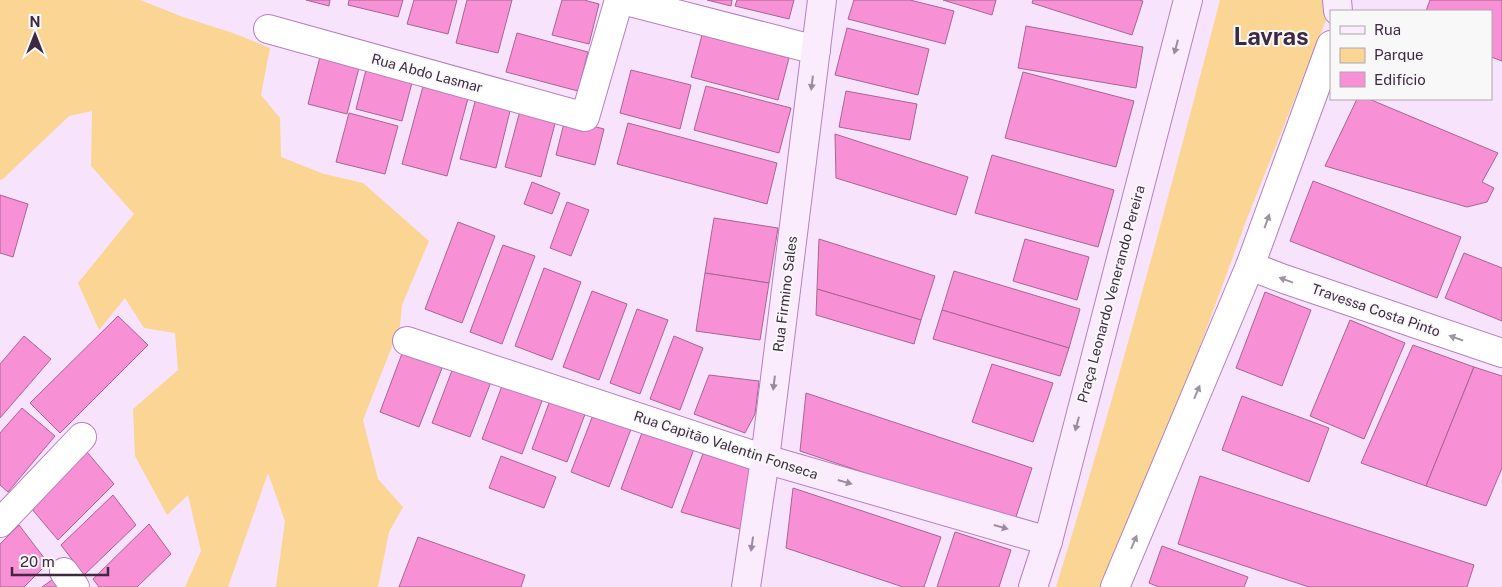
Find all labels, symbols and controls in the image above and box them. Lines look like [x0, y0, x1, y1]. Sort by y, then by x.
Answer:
north arrow [10, 10, 60, 60]
legend [1330, 10, 1492, 100]
text: N [30, 14, 40, 30]
text: Rua [1374, 21, 1401, 38]
district label: Lavras [1233, 22, 1309, 50]
one-way arrow [1172, 40, 1180, 55]
text: Parque [1374, 46, 1424, 63]
street label: Rua Abdo Lasmar [370, 50, 484, 96]
text: Edifício [1374, 71, 1426, 88]
one-way arrow [807, 75, 815, 91]
street label: Praça Leonardo Venerando Pereira [1074, 184, 1148, 404]
one-way arrow [1264, 213, 1271, 228]
street label: Rua Firmino Sales [770, 235, 800, 353]
one-way arrow [1278, 276, 1293, 283]
street label: Travessa Costa Pinto [1310, 280, 1443, 340]
one-way arrow [1448, 334, 1463, 342]
one-way arrow [770, 376, 778, 392]
one-way arrow [1194, 385, 1202, 399]
street label: Rua Capitão Valentin Fonseca [632, 408, 820, 482]
one-way arrow [1073, 417, 1081, 432]
one-way arrow [838, 478, 853, 486]
one-way arrow [994, 524, 1009, 532]
one-way arrow [1130, 534, 1138, 549]
one-way arrow [748, 537, 756, 553]
scale bar [12, 544, 109, 576]
text: 20 m [20, 553, 55, 570]

